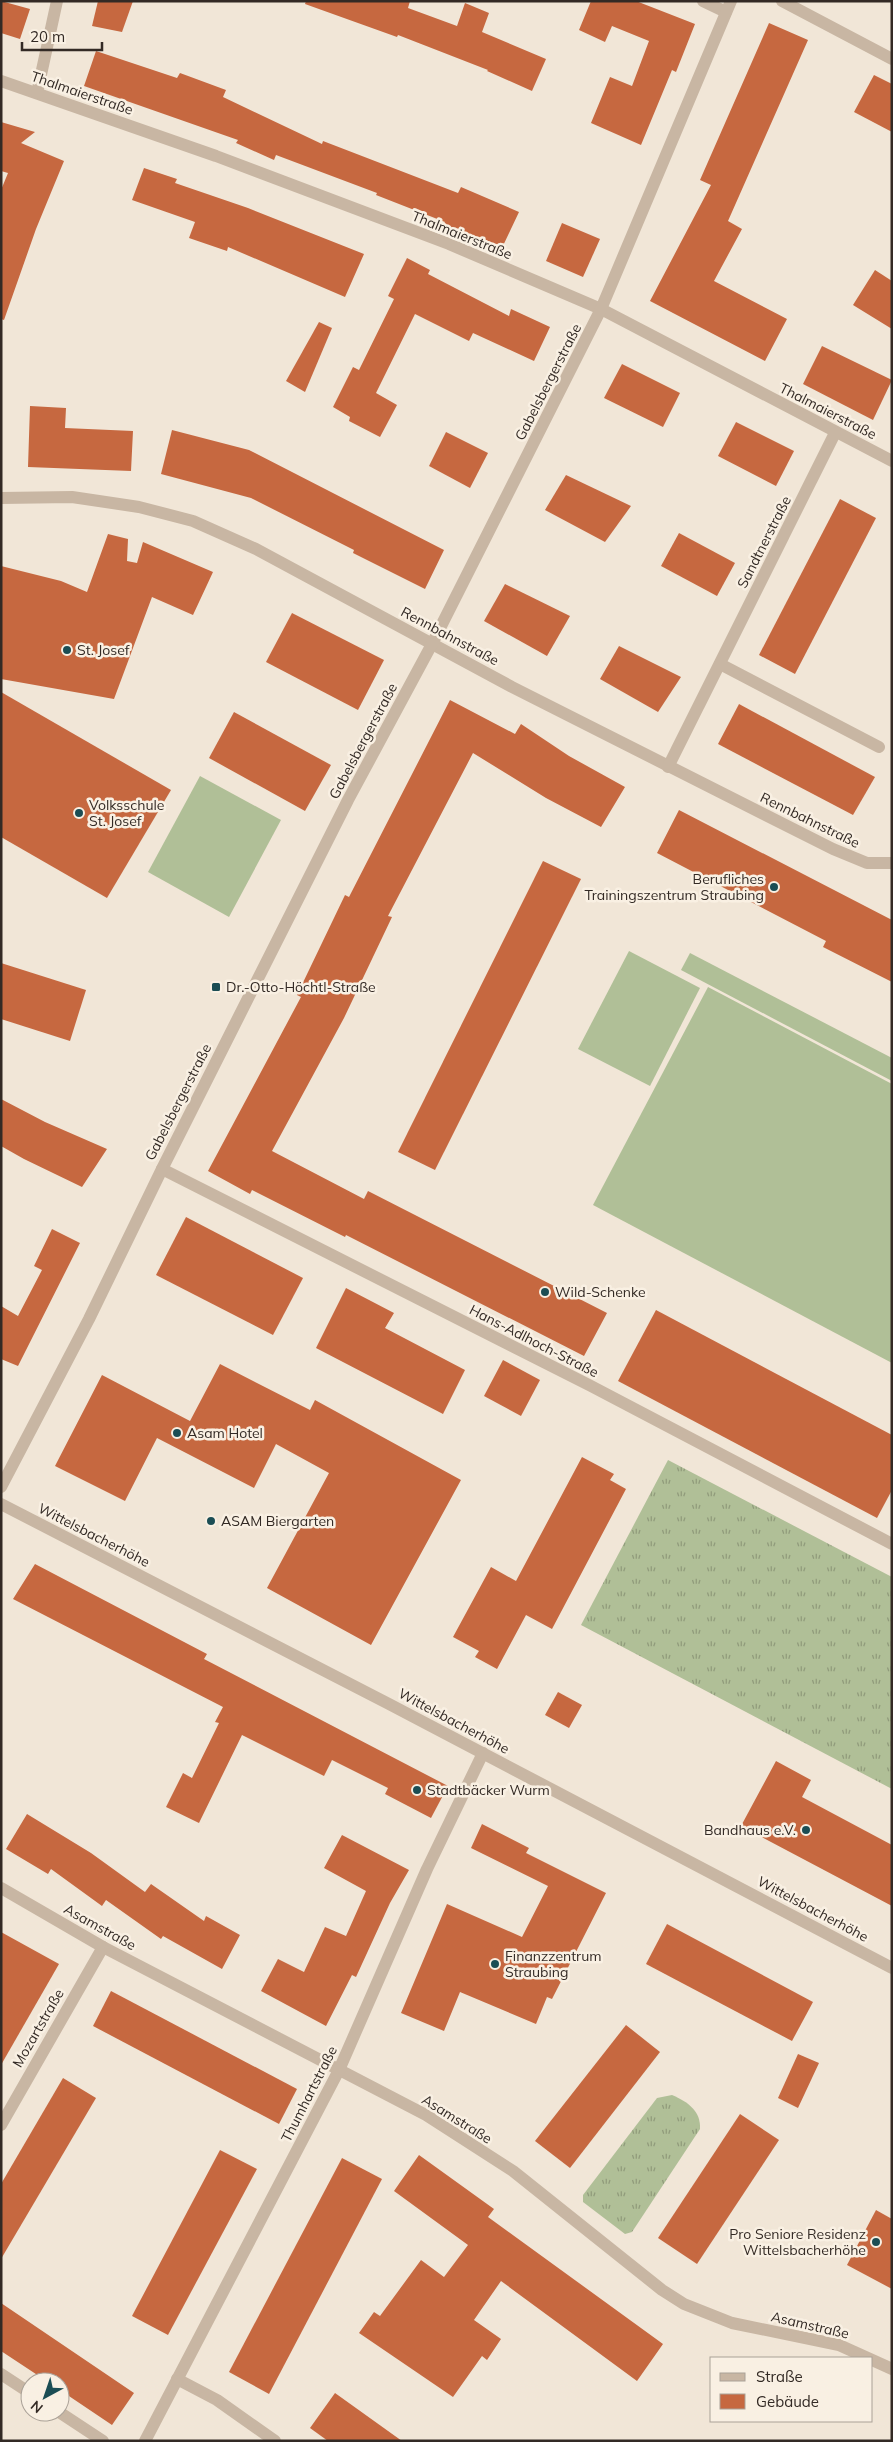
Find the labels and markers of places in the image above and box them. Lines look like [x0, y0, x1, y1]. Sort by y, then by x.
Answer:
place label: St. Josef [77, 641, 130, 659]
marker: St. Josef [61, 644, 73, 656]
place label: Volksschule St. Josef [89, 796, 164, 830]
marker: Volksschule St. Josef [73, 807, 85, 819]
place label: Berufliches Trainingszentrum Straubing [584, 870, 764, 904]
marker: Berufliches Trainingszentrum Straubing [768, 881, 780, 893]
place label: Dr.-Otto-Höchtl-Straße [226, 978, 376, 996]
marker: Dr.-Otto-Höchtl-Straße [210, 981, 222, 993]
place label: Wild-Schenke [555, 1283, 646, 1301]
marker: Wild-Schenke [539, 1286, 551, 1298]
place label: Asam Hotel [187, 1424, 263, 1442]
marker: Asam Hotel [171, 1427, 183, 1439]
place label: ASAM Biergarten [221, 1512, 334, 1530]
marker: ASAM Biergarten [205, 1515, 217, 1527]
place label: Stadtbäcker Wurm [427, 1781, 550, 1799]
marker: Stadtbäcker Wurm [411, 1784, 423, 1796]
place label: Bandhaus e.V. [704, 1821, 796, 1839]
marker: Bandhaus e.V. [800, 1824, 812, 1836]
place label: Finanzzentrum Straubing [505, 1947, 602, 1981]
marker: Finanzzentrum Straubing [489, 1958, 501, 1970]
place label: Pro Seniore Residenz Wittelsbacherhöhe [729, 2225, 866, 2259]
marker: Pro Seniore Residenz Wittelsbacherhöhe [870, 2236, 882, 2248]

